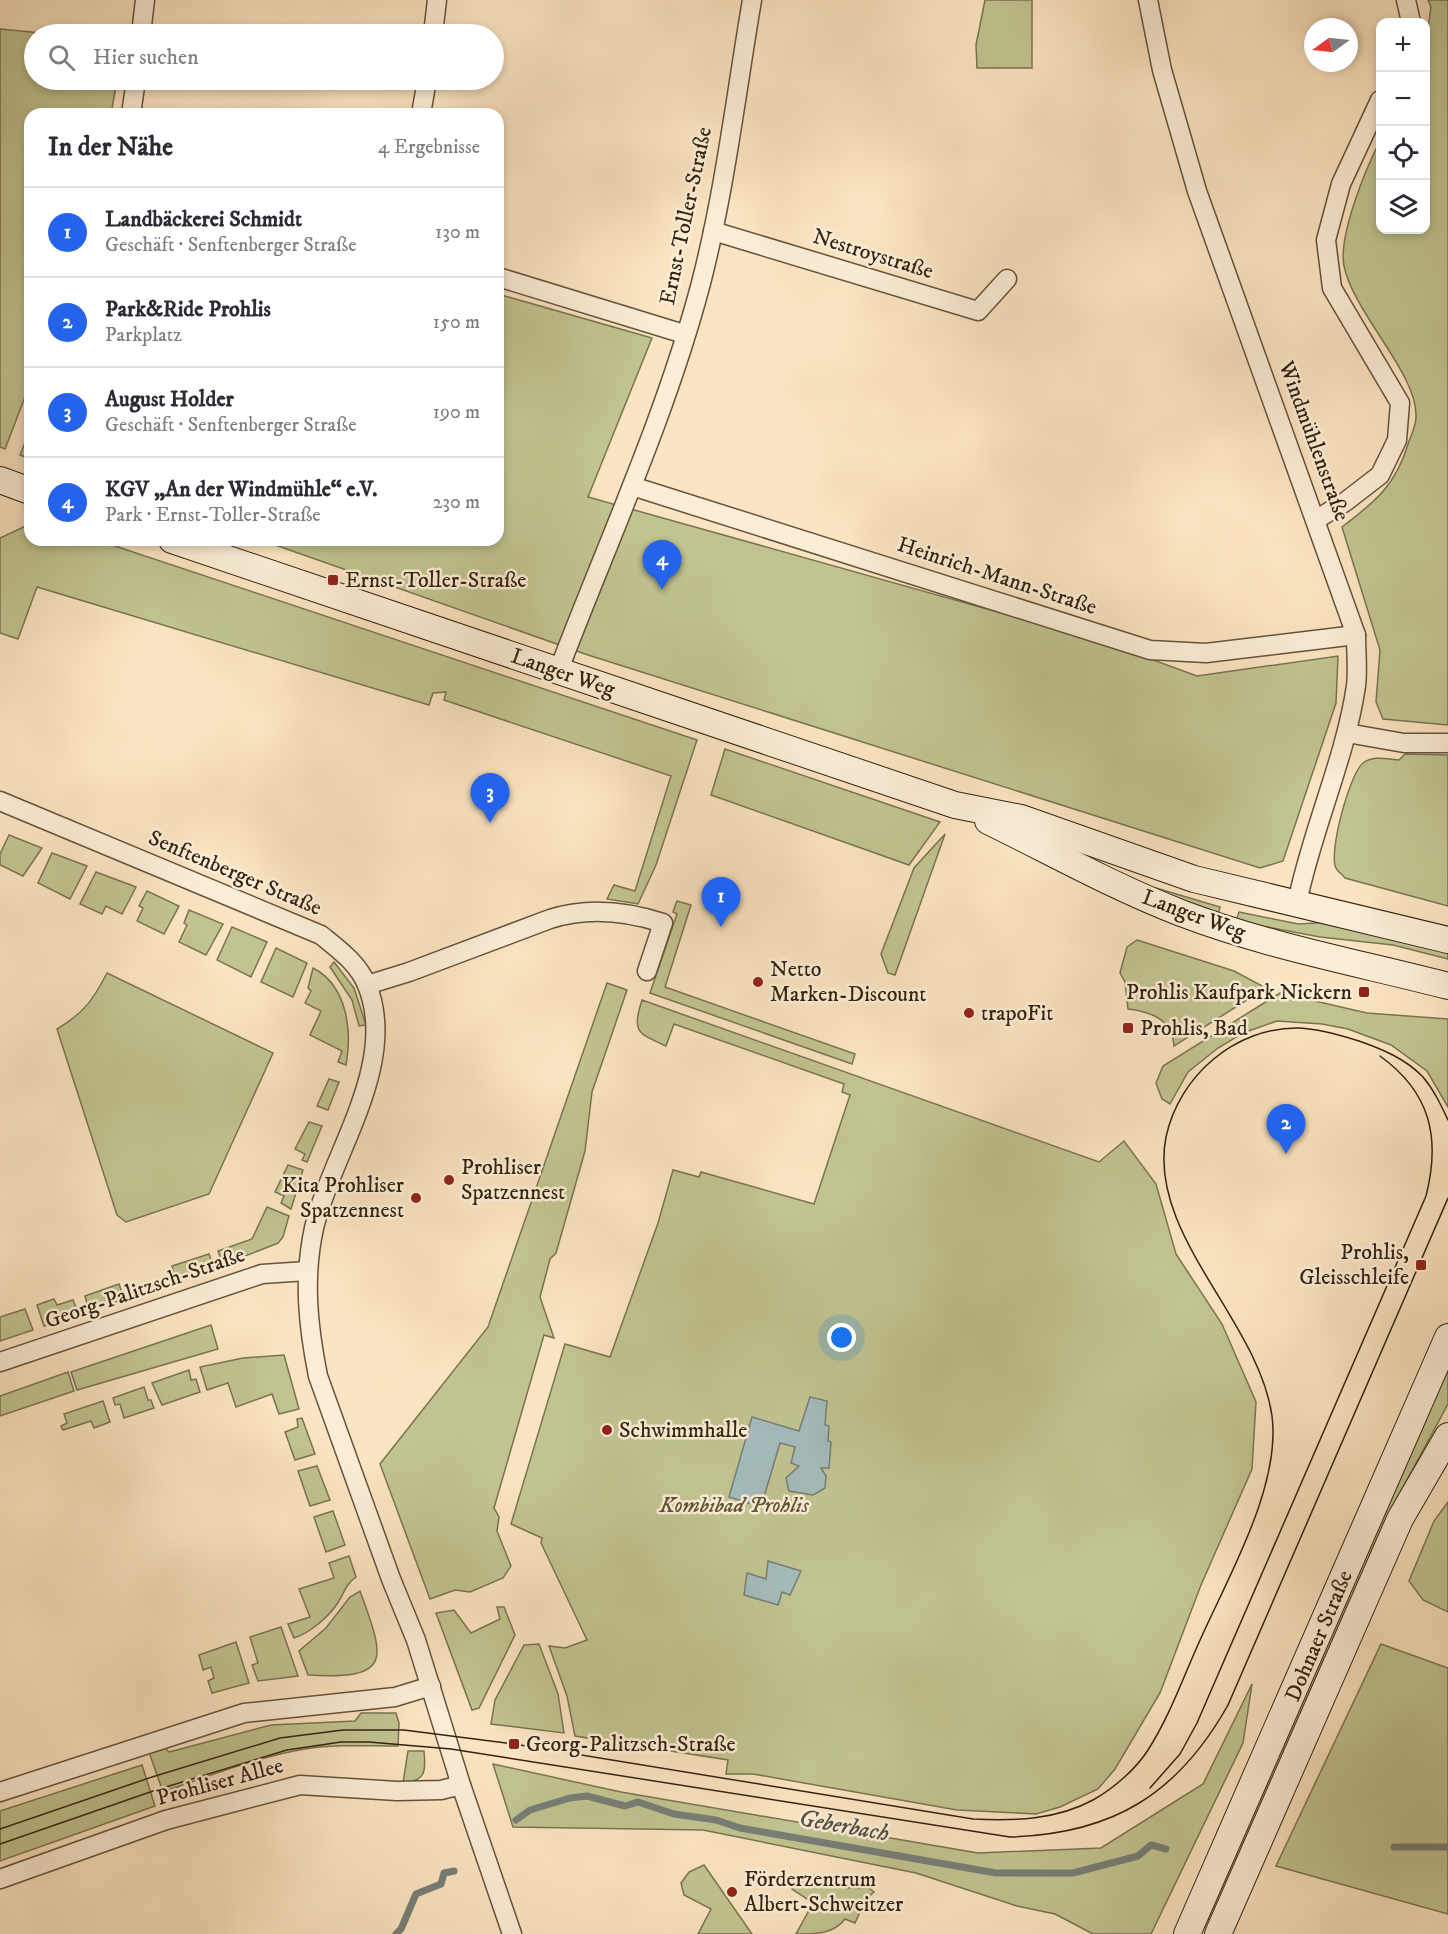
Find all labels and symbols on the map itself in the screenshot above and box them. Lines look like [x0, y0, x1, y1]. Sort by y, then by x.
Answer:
north arrow [1304, 18, 1358, 72]
street label: Ernst-Toller-Straße [654, 124, 718, 308]
street label: Nestroystraße [809, 223, 937, 285]
street label: Windmühlenstraße [1272, 356, 1355, 525]
street label: Heinrich-Mann-Straße [894, 531, 1100, 621]
pin: 4 [642, 540, 682, 590]
place label: Ernst-Toller-Straße [345, 567, 526, 594]
marker: Ernst-Toller-Straße [326, 573, 340, 587]
street label: Langer Weg [507, 643, 619, 703]
pin: 3 [470, 774, 510, 823]
street label: Senftenberger Straße [144, 824, 326, 922]
pin: 1 [702, 878, 740, 927]
street label: Langer Weg [1138, 884, 1250, 946]
place label: Netto Marken-Discount [770, 956, 926, 1008]
marker: Netto Marken-Discount [751, 975, 765, 989]
place label: Prohlis Kaufpark Nickern [1126, 979, 1353, 1006]
marker: Prohlis Kaufpark Nickern [1357, 985, 1371, 999]
place label: trapoFit [981, 1000, 1053, 1027]
marker: trapoFit [962, 1006, 976, 1020]
place label: Prohlis, Bad [1140, 1015, 1248, 1042]
marker: Prohlis, Bad [1121, 1021, 1135, 1035]
pin: 2 [1266, 1104, 1306, 1154]
place label: Prohliser Spatzennest [461, 1154, 565, 1206]
place label: Kita Prohliser Spatzennest [282, 1172, 405, 1224]
marker: Prohliser Spatzennest [442, 1173, 456, 1187]
marker: Kita Prohliser Spatzennest [409, 1191, 423, 1205]
place label: Prohlis, Gleisschleife [1299, 1239, 1409, 1291]
street label: Georg-Palitzsch-Straße [41, 1241, 249, 1335]
marker: Prohlis, Gleisschleife [1414, 1258, 1428, 1272]
your location [827, 1323, 856, 1352]
place label: Schwimmhalle [619, 1417, 747, 1444]
marker: Schwimmhalle [600, 1423, 614, 1437]
park label: Kombibad Prohlis [658, 1492, 810, 1519]
street label: Dohnaer Straße [1279, 1566, 1359, 1706]
place label: Georg-Palitzsch-Straße [526, 1731, 736, 1758]
marker: Georg-Palitzsch-Straße [507, 1737, 521, 1751]
street label: Prohliser Allee [154, 1752, 286, 1812]
water label: Geberbach [797, 1803, 892, 1849]
place label: Förderzentrum Albert-Schweitzer [744, 1866, 904, 1918]
marker: Förderzentrum Albert-Schweitzer [725, 1885, 739, 1899]

